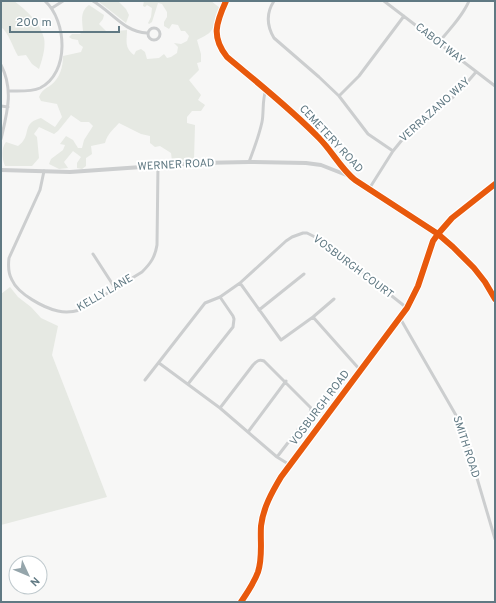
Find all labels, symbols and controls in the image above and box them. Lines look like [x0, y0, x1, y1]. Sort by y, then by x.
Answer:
scale bar [10, 8, 119, 34]
text: 200 m [16, 15, 52, 31]
street label: CABOT WAY [412, 20, 468, 68]
street label: VERRAZANO WAY [397, 75, 473, 145]
street label: CEMETERY ROAD [296, 102, 366, 176]
street label: WERNER ROAD [137, 156, 215, 174]
street label: VOSBURGH COURT [310, 232, 396, 302]
street label: KELLY LANE [75, 271, 135, 315]
street label: VOSBURGH ROAD [287, 367, 353, 449]
street label: SMITH ROAD [449, 414, 483, 480]
north arrow [8, 555, 48, 595]
text: N [27, 574, 42, 589]

